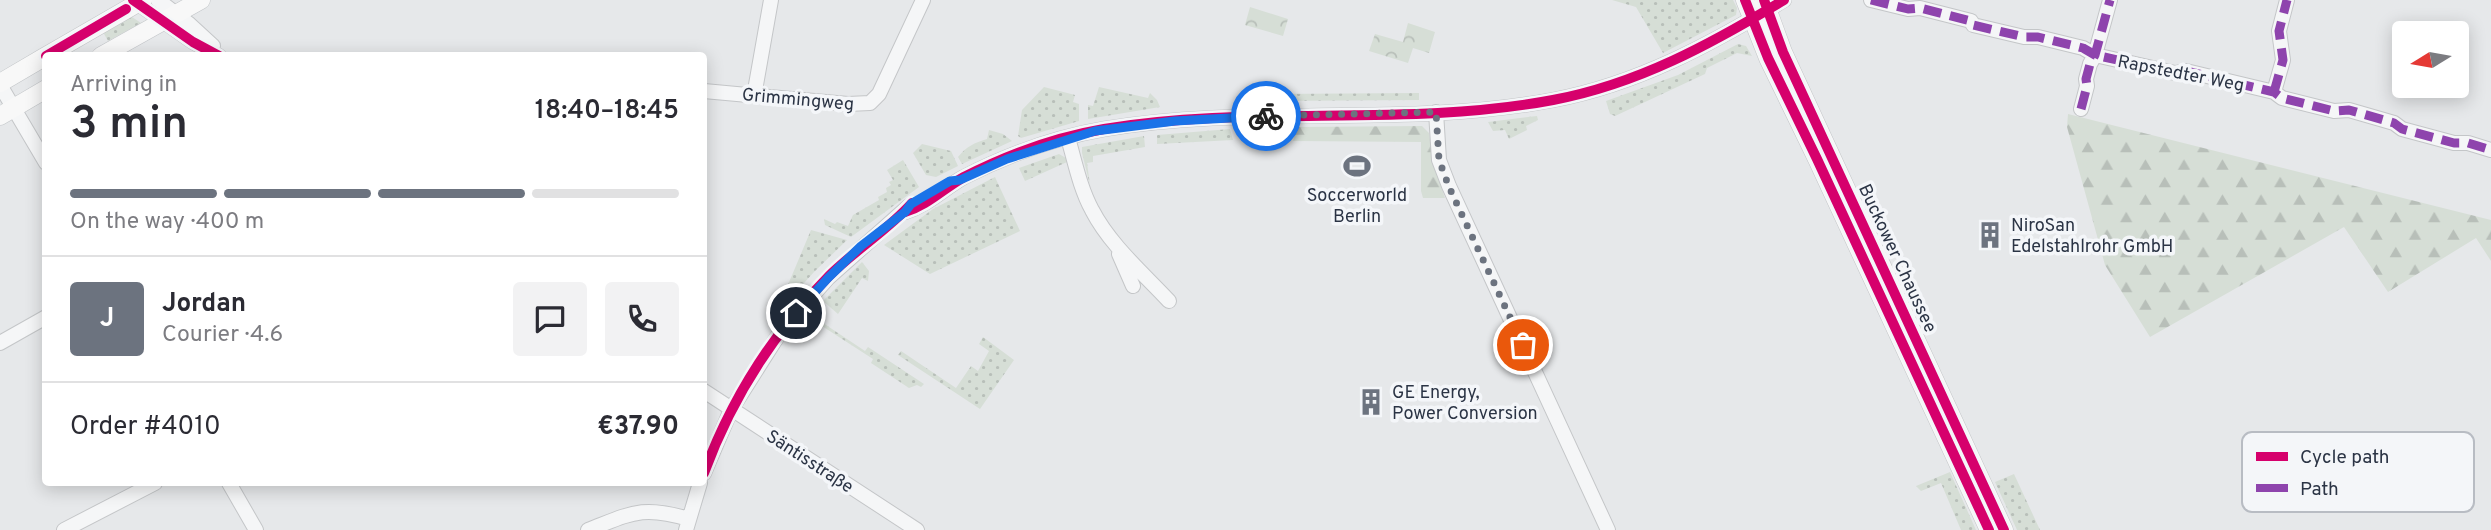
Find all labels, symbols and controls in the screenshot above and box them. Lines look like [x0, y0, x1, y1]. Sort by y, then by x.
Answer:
north arrow [2392, 21, 2469, 98]
map controls [2392, 21, 2469, 98]
street label: Rapstedter Weg [2115, 51, 2246, 98]
text: Arriving in [70, 71, 177, 100]
courier [1231, 81, 1301, 151]
street label: Grimmingweg [741, 84, 855, 117]
text: 18:40–18:45 [535, 95, 679, 128]
text: 3 min [70, 96, 188, 155]
icon: bike [1247, 97, 1285, 135]
sports icon: Soccerworld Berlin [1342, 151, 1372, 181]
street label: Buckower Chaussee [1852, 181, 1941, 337]
place label: Soccerworld Berlin [1307, 185, 1407, 229]
text: On the way · 400 m [70, 208, 264, 237]
place label: NiroSan Edelstahlrohr GmbH [2011, 215, 2173, 259]
building icon: NiroSan Edelstahlrohr GmbH [1975, 220, 2005, 250]
button: chat [513, 282, 587, 356]
button: phone [605, 282, 679, 356]
pin [766, 283, 826, 343]
text: Jordan [162, 288, 246, 321]
icon: home [777, 294, 815, 332]
text: J [100, 303, 114, 336]
pin [1493, 315, 1553, 375]
text: Courier · 4.6 [162, 321, 283, 350]
icon: bag [1504, 326, 1542, 364]
place label: GE Energy, Power Conversion [1392, 382, 1538, 426]
building icon: GE Energy, Power Conversion [1356, 387, 1386, 417]
text: Order #4010 [70, 411, 221, 444]
text: €37.90 [597, 411, 679, 444]
street label: Säntisstraße [761, 425, 857, 499]
legend [2242, 432, 2474, 512]
text: Cycle path [2300, 446, 2389, 470]
text: Path [2300, 478, 2339, 502]

